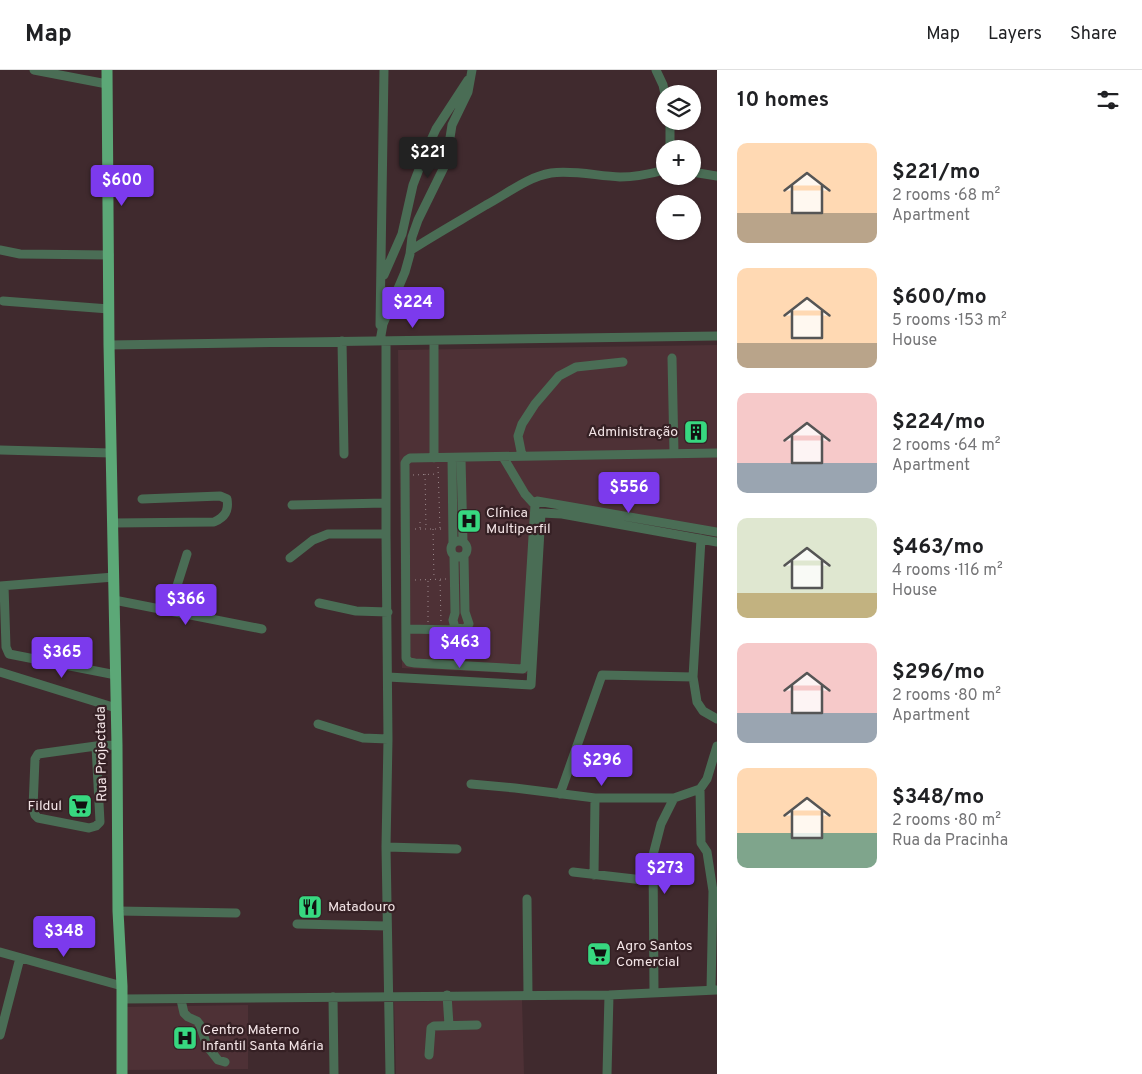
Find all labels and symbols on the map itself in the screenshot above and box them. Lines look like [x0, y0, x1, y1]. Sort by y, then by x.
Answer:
pin: $221 [398, 136, 458, 179]
pin: $600 [92, 164, 152, 207]
pin: $224 [383, 286, 443, 329]
building icon: Administração [683, 419, 709, 445]
place label: Administração [588, 424, 678, 441]
pin: $556 [599, 472, 659, 514]
place label: Clínica Multiperfil [486, 505, 551, 538]
hospital icon: Clínica Multiperfil [456, 508, 482, 534]
pin: $366 [156, 584, 216, 626]
pin: $463 [430, 626, 490, 669]
pin: $365 [32, 636, 92, 679]
street label: Rua Projectada [93, 706, 111, 802]
pin: $296 [572, 744, 632, 787]
supermarket icon: Fildul [67, 793, 93, 819]
place label: Fildul [27, 798, 62, 815]
pin: $273 [635, 852, 695, 895]
restaurant icon: Matadouro [297, 894, 323, 920]
place label: Matadouro [328, 899, 395, 916]
pin: $348 [34, 916, 94, 958]
place label: Agro Santos Comercial [616, 938, 693, 971]
supermarket icon: Agro Santos Comercial [586, 941, 612, 967]
place label: Centro Materno Infantil Santa Mária [202, 1022, 324, 1055]
hospital icon: Centro Materno Infantil Santa Mária [172, 1025, 198, 1051]

